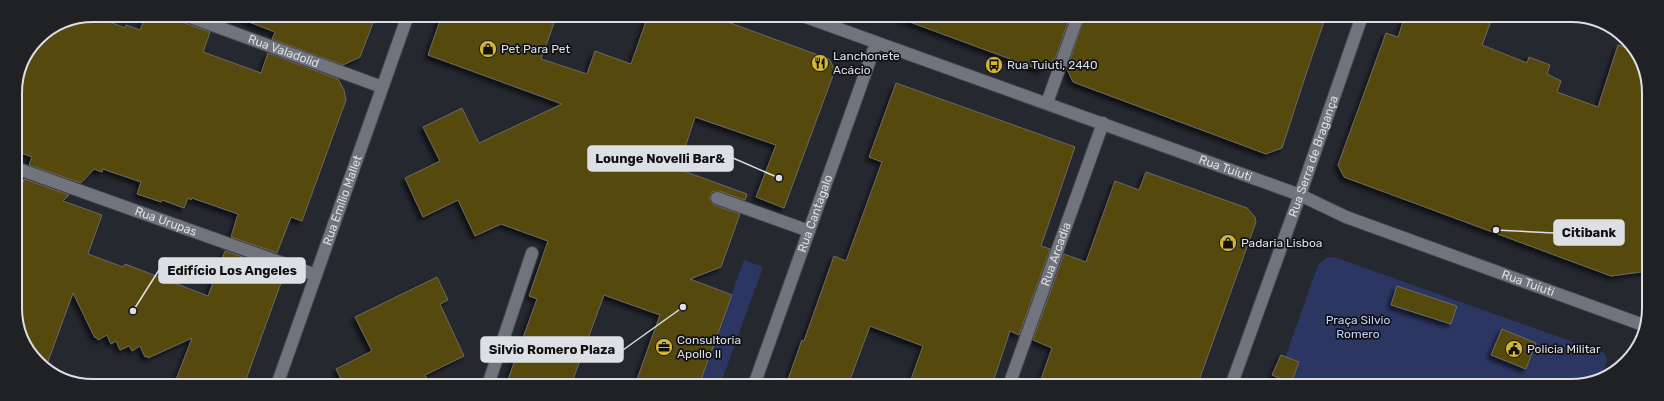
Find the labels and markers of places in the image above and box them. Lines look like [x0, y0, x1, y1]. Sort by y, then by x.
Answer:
shop icon: Pet Para Pet [478, 39, 498, 59]
place label: Pet Para Pet [501, 42, 570, 56]
place label: Lanchonete Acácio [833, 49, 900, 77]
restaurant icon: Lanchonete Acácio [810, 53, 830, 73]
bus stop icon: Rua Tuiuti, 2440 [984, 55, 1004, 75]
place label: Rua Tuiuti, 2440 [1007, 58, 1098, 72]
callout: Lounge Novelli Bar& [588, 146, 733, 171]
callout: Citibank [1554, 220, 1624, 245]
shop icon: Padaria Lisboa [1218, 233, 1238, 253]
place label: Padaria Lisboa [1241, 236, 1322, 250]
callout: Edifício Los Angeles [159, 258, 305, 283]
place label: Consultoria Apollo II [677, 333, 741, 361]
callout: Silvio Romero Plaza [481, 337, 623, 362]
office icon: Consultoria Apollo II [654, 337, 674, 357]
public building icon: Policia Militar [1504, 339, 1524, 359]
place label: Policia Militar [1527, 342, 1601, 356]

